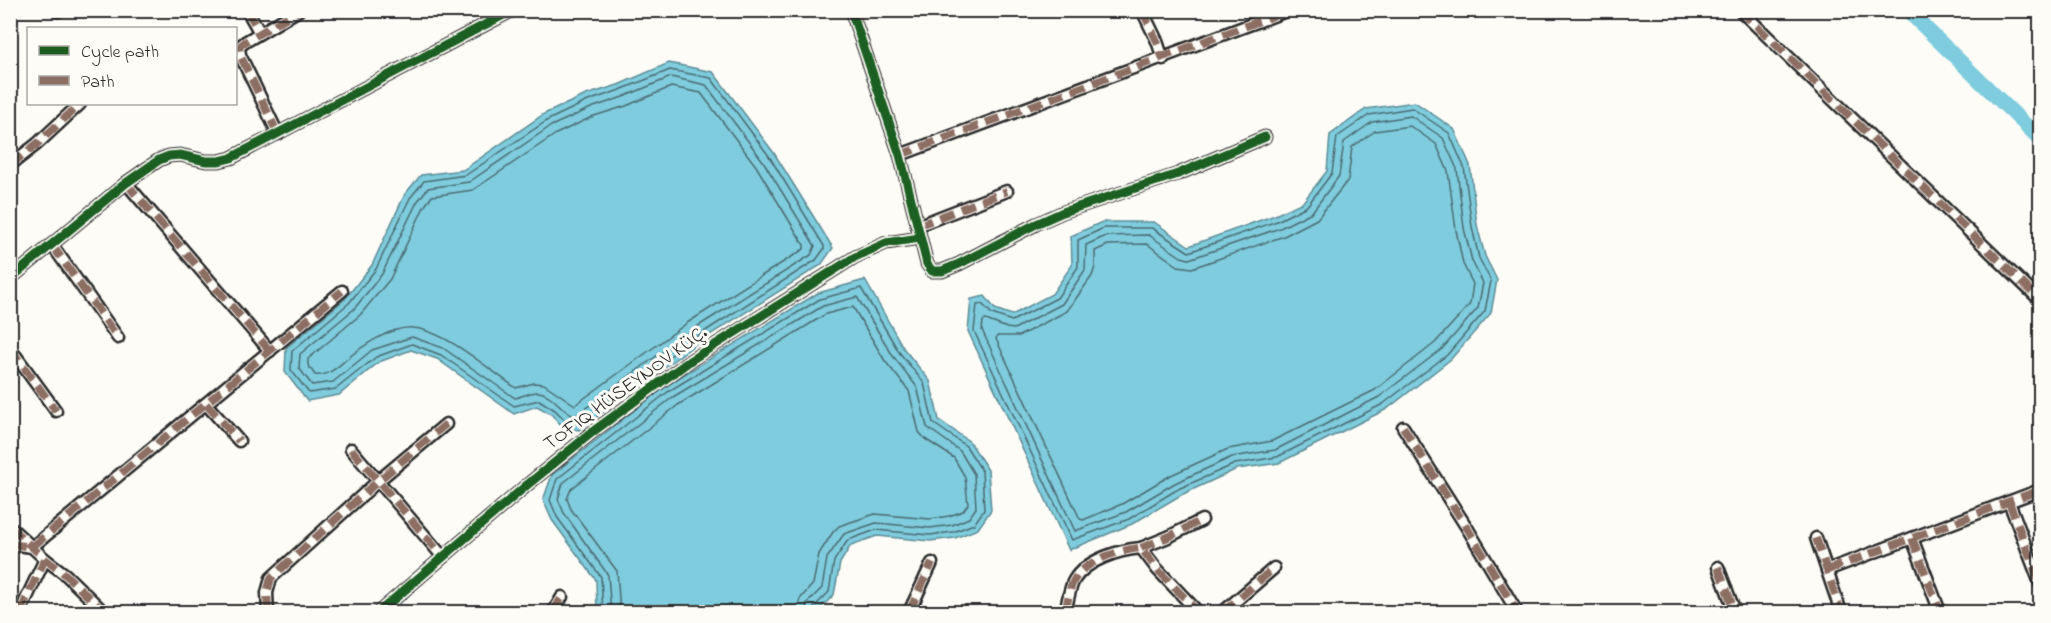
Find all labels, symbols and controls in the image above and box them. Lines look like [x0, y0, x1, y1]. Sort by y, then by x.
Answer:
legend [27, 27, 237, 105]
text: Cycle path [81, 40, 159, 66]
text: Path [81, 70, 115, 96]
street label: TOFIQ HÜSEYNOV KÜÇ. [538, 320, 714, 458]

